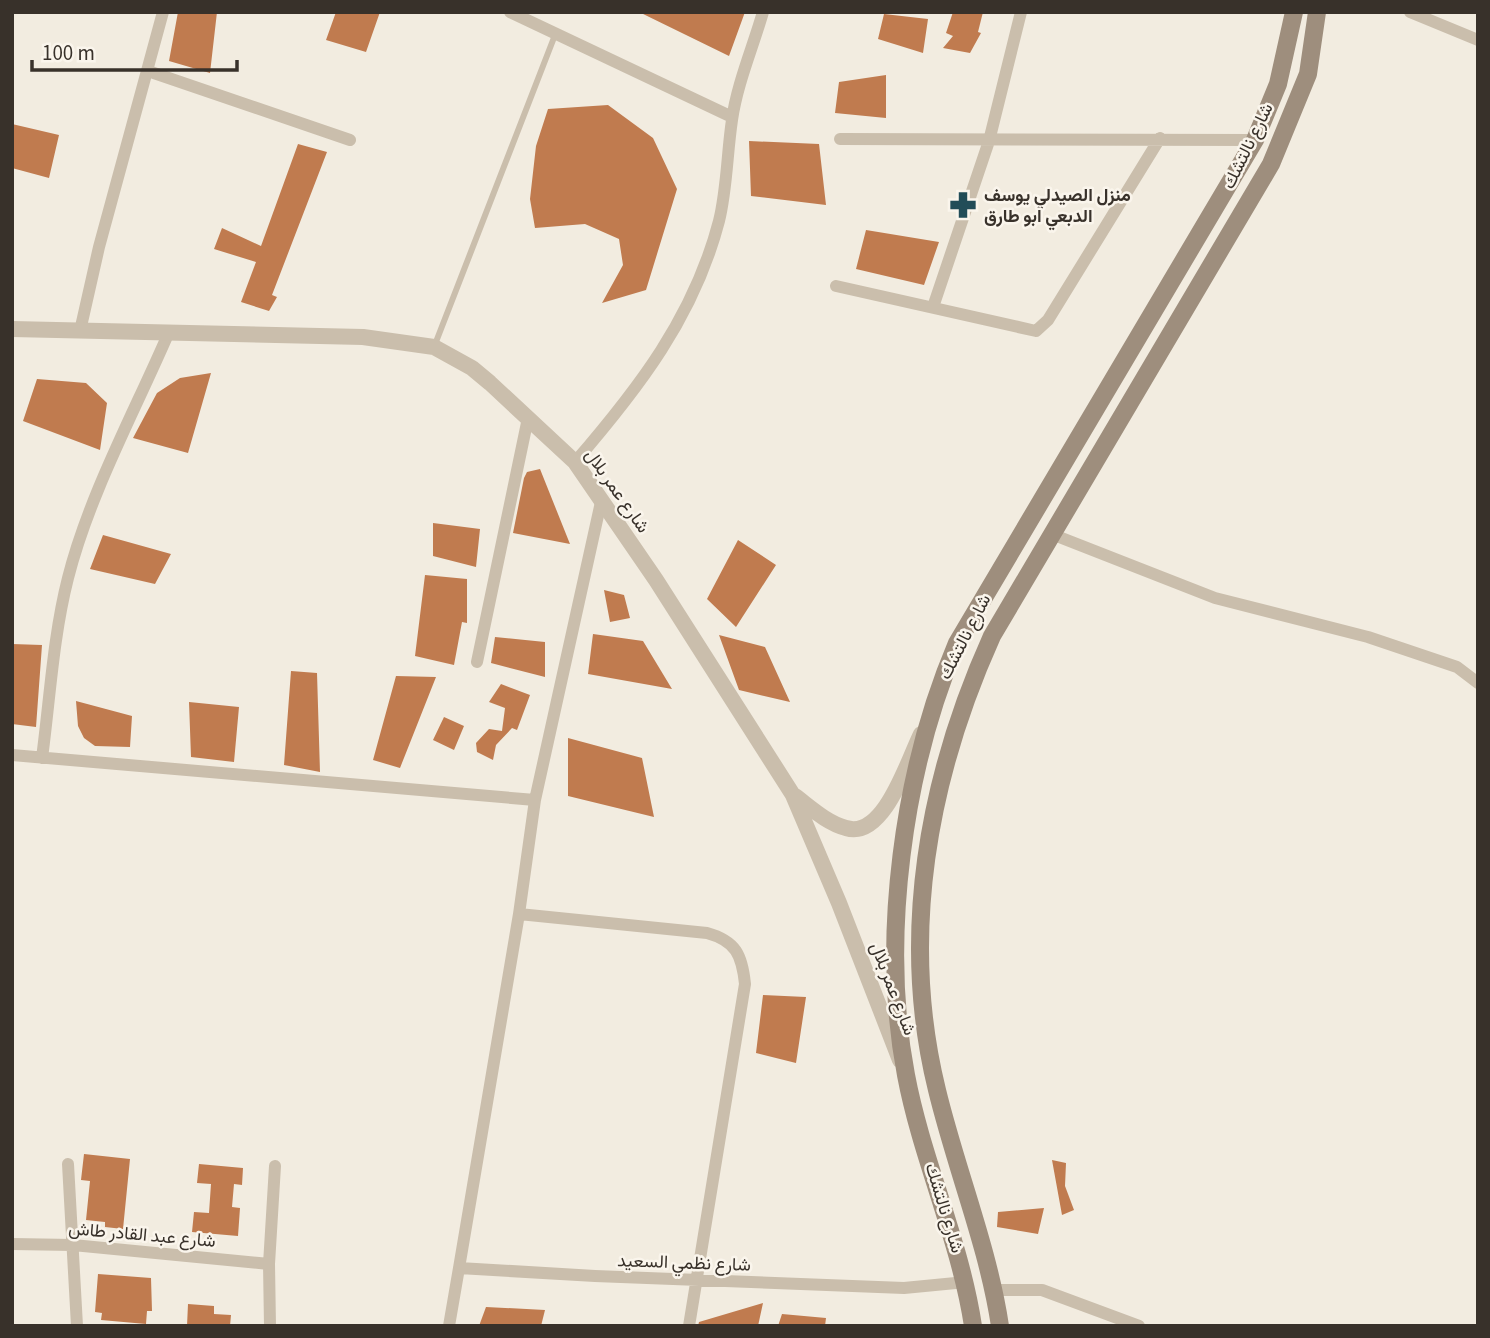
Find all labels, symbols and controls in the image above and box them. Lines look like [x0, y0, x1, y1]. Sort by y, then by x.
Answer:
scale bar [32, 28, 236, 72]
text: 100 m [42, 38, 95, 68]
street label: شارع نالتشك [1216, 99, 1280, 193]
place label: منزل الصيدلي يوسف الدبعي ابو طارق [984, 183, 1131, 231]
pharmacy icon: منزل الصيدلي يوسف الدبعي ابو طارق [948, 190, 978, 220]
street label: شارع عمر بلال [579, 444, 655, 538]
street label: شارع نالتشك [933, 590, 997, 684]
street label: شارع عمر بلال [864, 939, 922, 1039]
street label: شارع نالتشك [918, 1160, 970, 1256]
street label: شارع عبد القادر طاش [67, 1216, 217, 1254]
street label: شارع نظمي السعيد [617, 1248, 751, 1280]

